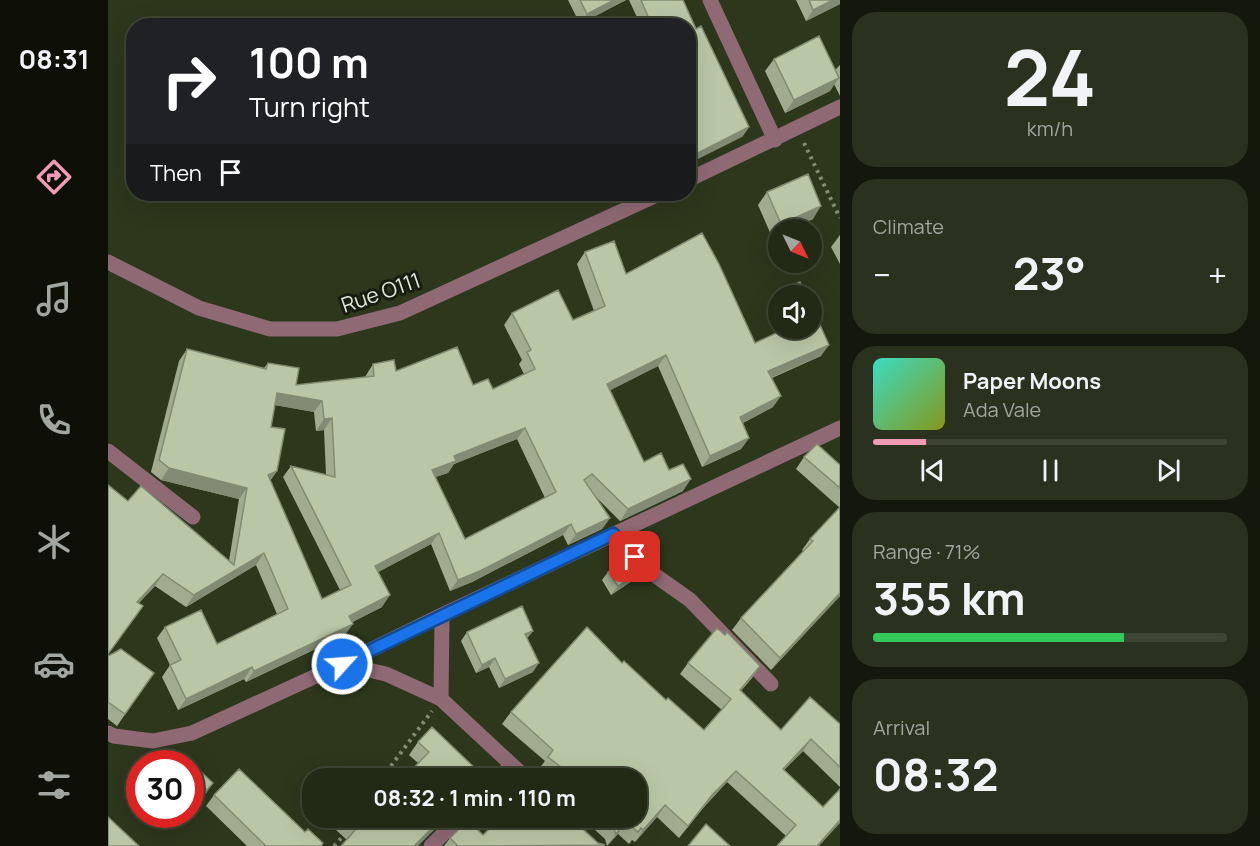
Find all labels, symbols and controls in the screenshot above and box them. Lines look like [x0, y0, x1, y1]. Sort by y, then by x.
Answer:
text: 24 [1004, 23, 1096, 129]
text: 100 m [249, 33, 369, 91]
text: 08:31 [18, 40, 90, 77]
icon: right [150, 42, 228, 120]
text: Turn right [249, 88, 370, 125]
text: km/h [1027, 115, 1073, 142]
icon: directions [33, 156, 75, 198]
icon: arrive [214, 156, 247, 189]
text: Then [150, 158, 202, 188]
text: Climate [873, 213, 944, 240]
north arrow [768, 219, 822, 273]
map controls [768, 219, 822, 339]
text: 23° [1013, 242, 1086, 304]
text: − [873, 252, 891, 297]
text: + [1208, 252, 1227, 297]
street label: Rue O111 [337, 265, 424, 319]
icon: music [33, 278, 75, 320]
button: sound [768, 285, 822, 339]
text: Paper Moons [963, 366, 1101, 396]
text: Ada Vale [963, 396, 1041, 423]
icon: phone [33, 399, 75, 441]
icon: previous [916, 454, 949, 487]
icon: pause [1034, 454, 1067, 487]
icon: next [1152, 454, 1185, 487]
icon: climate [33, 521, 75, 563]
pin [609, 531, 660, 582]
text: Range · 71% [873, 538, 981, 565]
icon: arrive [618, 540, 651, 573]
text: 355 km [873, 567, 1026, 629]
position arrow [310, 632, 374, 696]
icon: car [33, 643, 75, 685]
text: Arrival [873, 714, 930, 741]
text: 08:32 [873, 743, 999, 805]
speed limit sign: 30 [126, 750, 204, 828]
icon: filters [33, 764, 75, 806]
text: 08:32 · 1 min · 110 m [373, 783, 576, 813]

